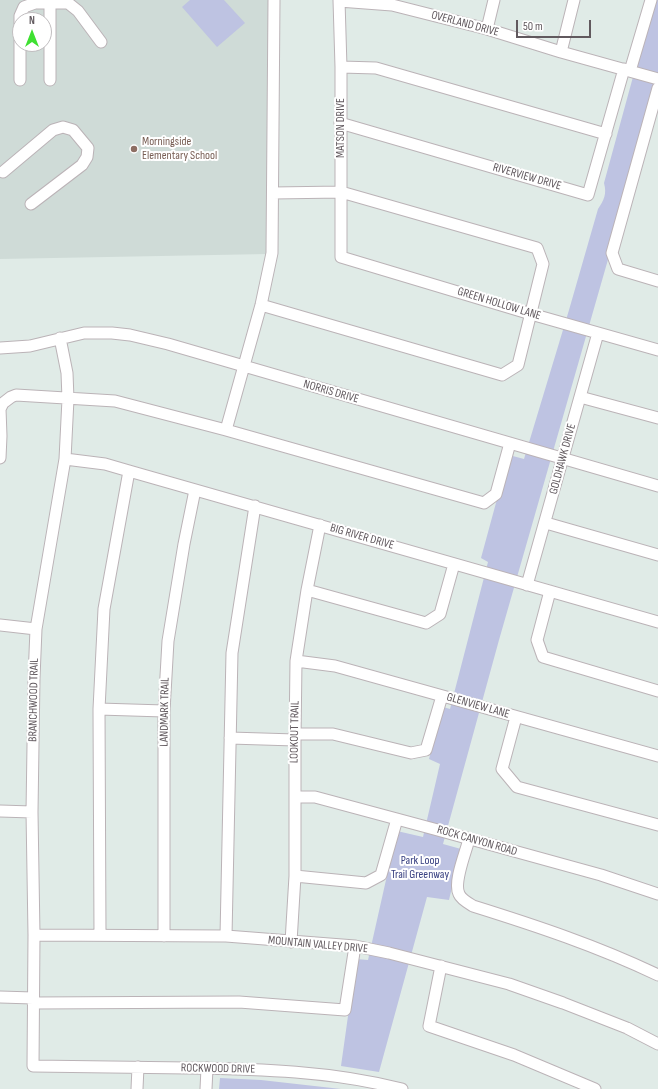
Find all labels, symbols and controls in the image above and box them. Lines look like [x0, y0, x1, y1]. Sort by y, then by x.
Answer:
street label: OVERLAND DRIVE [430, 8, 500, 40]
north arrow [12, 12, 52, 52]
scale bar [518, 12, 593, 38]
text: N [29, 14, 35, 27]
text: 50 m [523, 19, 543, 34]
street label: MATSON DRIVE [334, 98, 348, 158]
place label: Morningside Elementary School [142, 135, 217, 163]
marker: Morningside Elementary School [129, 144, 139, 154]
street label: RIVERVIEW DRIVE [491, 160, 563, 194]
street label: GREEN HOLLOW LANE [456, 284, 542, 324]
street label: NORRIS DRIVE [302, 377, 360, 407]
street label: GOLDHAWK DRIVE [547, 422, 579, 496]
street label: BIG RIVER DRIVE [328, 521, 396, 553]
street label: BRANCHWOOD TRAIL [26, 658, 42, 742]
street label: LANDMARK TRAIL [157, 677, 173, 747]
street label: GLENVIEW LANE [445, 690, 511, 722]
street label: LOOKOUT TRAIL [287, 701, 303, 763]
street label: ROCK CANYON ROAD [435, 823, 519, 859]
park label: Park Loop Trail Greenway [391, 854, 449, 882]
street label: MOUNTAIN VALLEY DRIVE [267, 933, 369, 957]
street label: ROCKWOOD DRIVE [181, 1061, 255, 1077]

